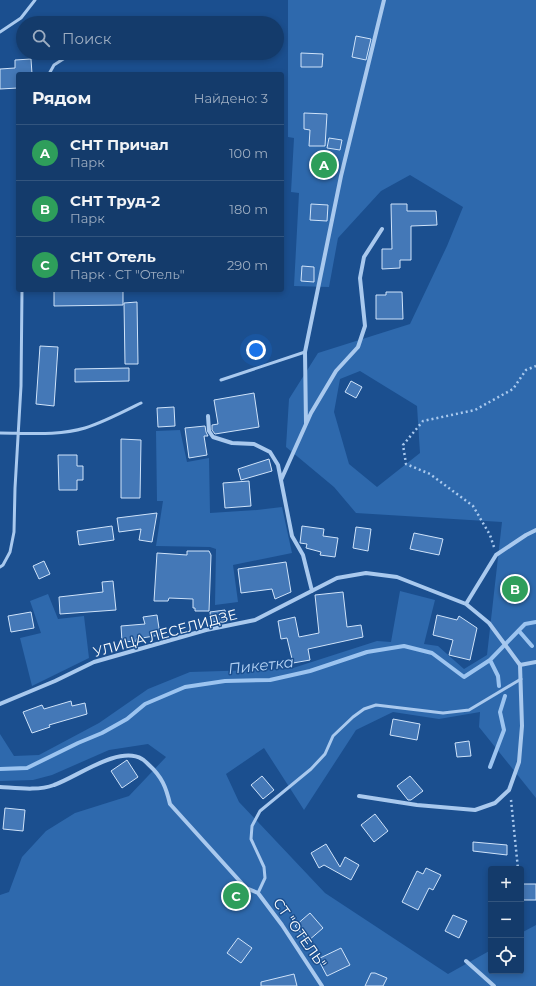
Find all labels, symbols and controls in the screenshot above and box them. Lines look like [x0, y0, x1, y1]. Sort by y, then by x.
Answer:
search box [16, 16, 284, 60]
icon: search [30, 27, 52, 49]
text: Поиск [62, 29, 111, 48]
text: Рядом [32, 88, 91, 108]
text: Найдено: 3 [194, 90, 268, 106]
text: СНТ Причал [70, 135, 169, 154]
text: A [40, 145, 50, 161]
text: 100 m [229, 145, 268, 161]
pin: A [311, 150, 337, 180]
text: Парк [70, 154, 105, 170]
text: СНТ Труд-2 [70, 191, 160, 210]
text: B [40, 201, 50, 217]
text: 180 m [229, 201, 268, 217]
text: Парк [70, 210, 105, 226]
text: СНТ Отель [70, 247, 156, 266]
text: C [40, 257, 50, 273]
text: 290 m [227, 257, 268, 273]
text: Парк · СТ "Отель" [70, 266, 185, 282]
your location [246, 340, 266, 360]
pin: B [502, 574, 528, 604]
street label: УЛИЦА ЛЕСЕЛИДЗЕ [91, 605, 239, 661]
water label: Пикетка [227, 652, 295, 678]
map controls [488, 866, 524, 974]
button: + [488, 866, 524, 902]
pin: C [223, 881, 249, 911]
street label: СТ "ОТЕЛЬ" [269, 894, 331, 972]
button: − [488, 902, 524, 938]
button: locate [488, 938, 524, 974]

